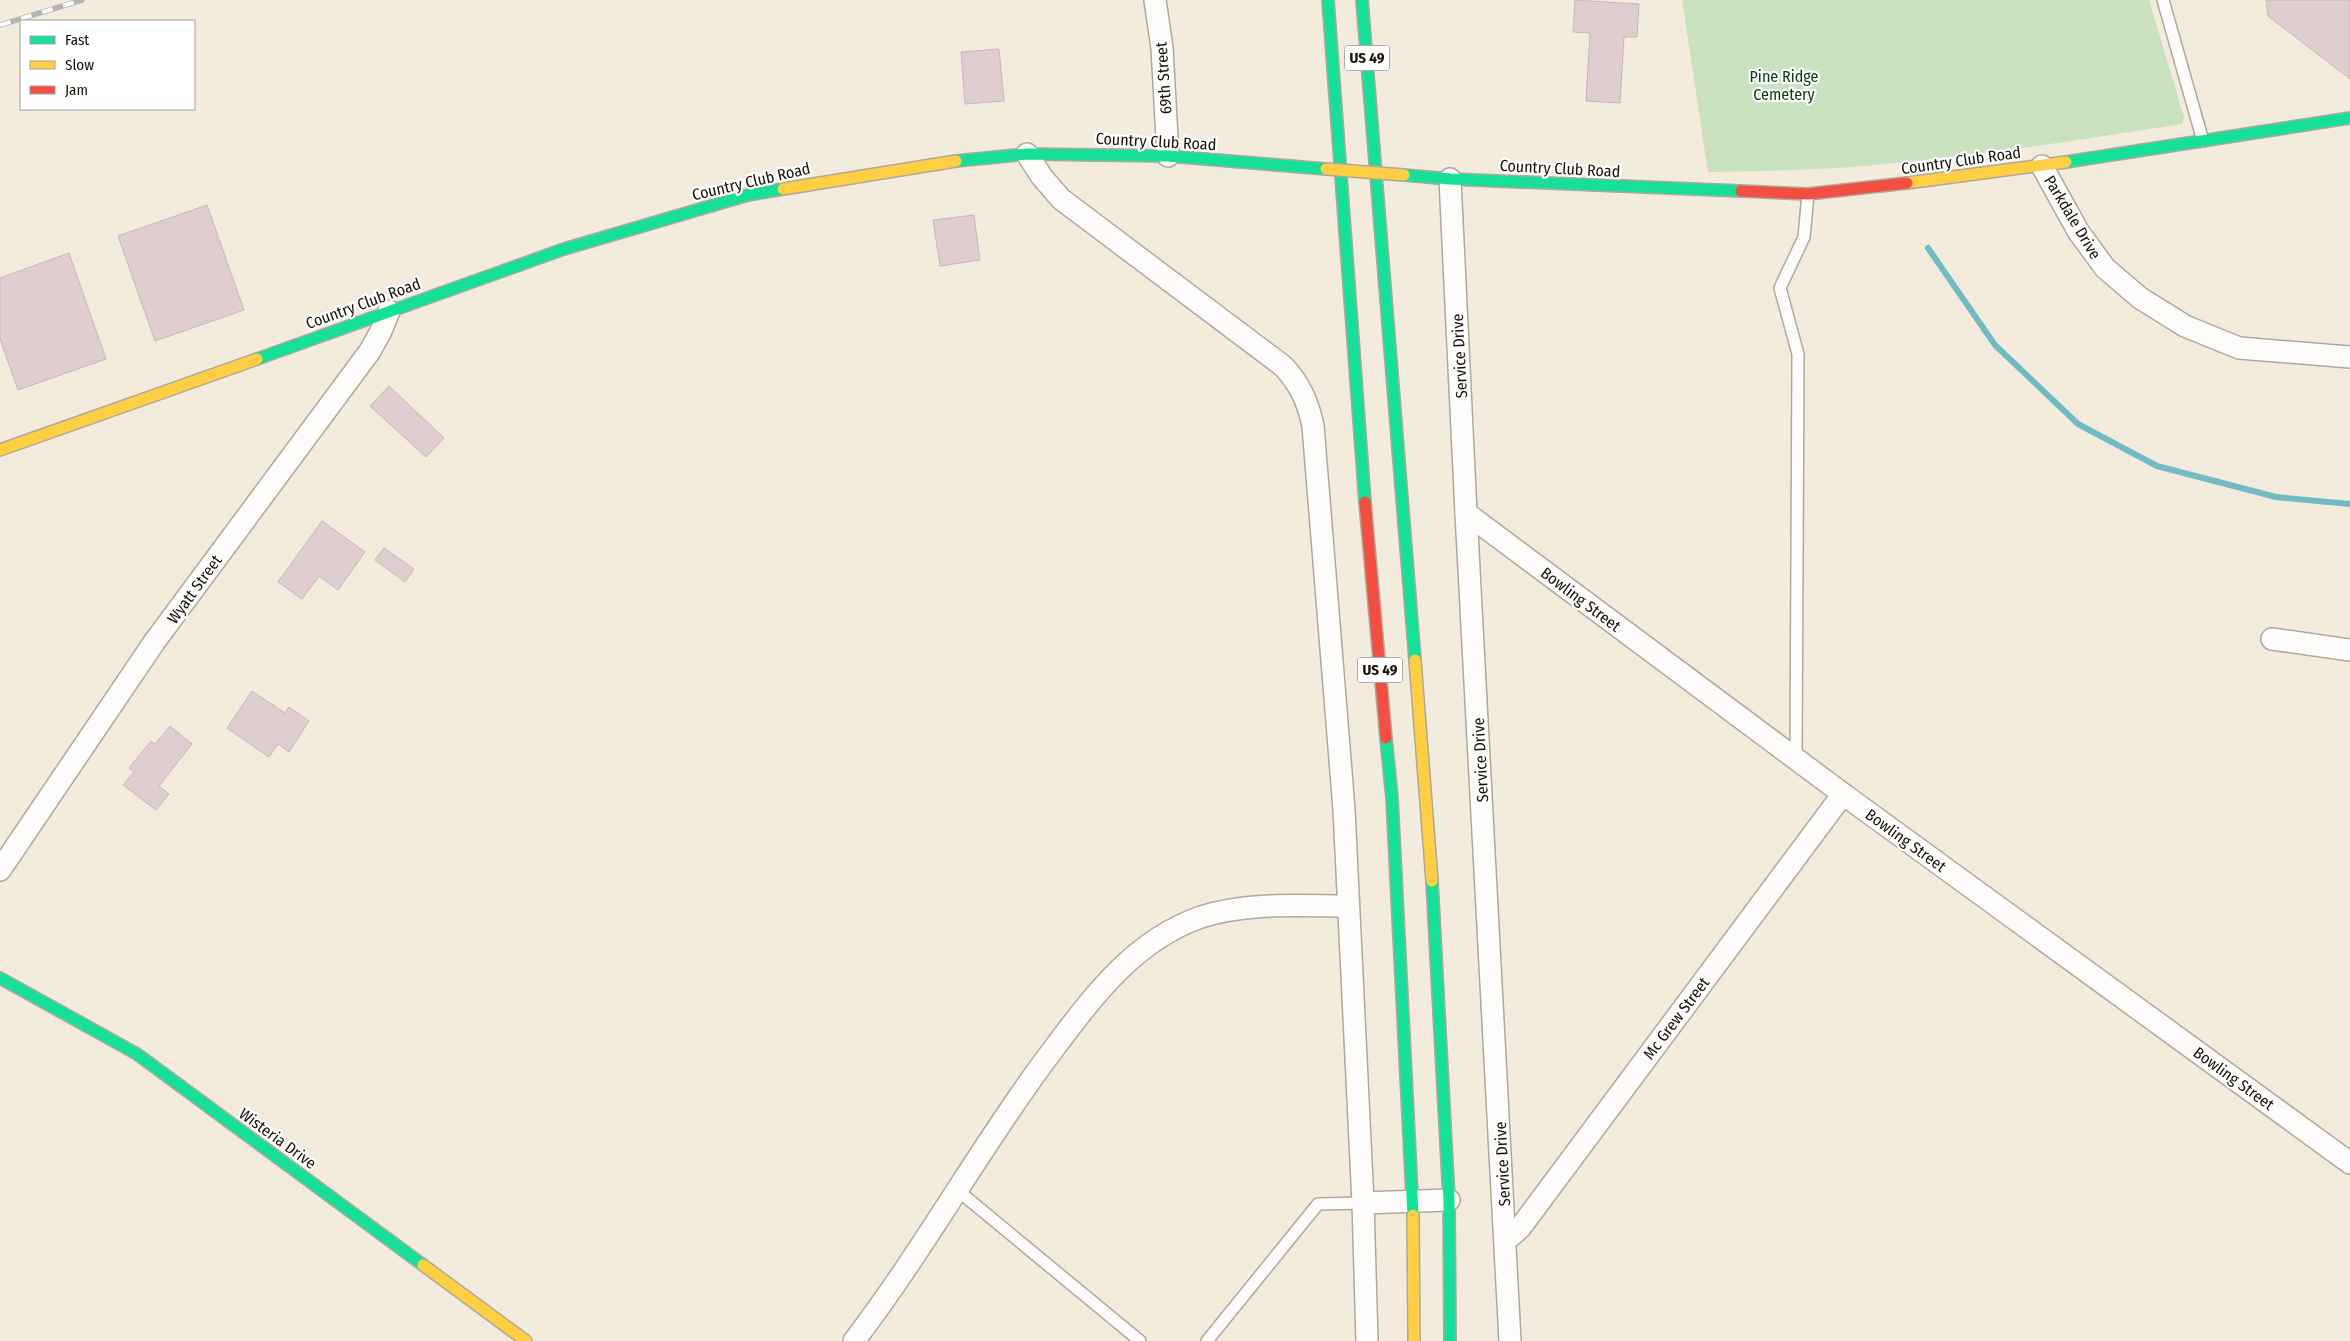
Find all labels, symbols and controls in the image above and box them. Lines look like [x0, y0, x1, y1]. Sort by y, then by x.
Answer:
legend [20, 20, 195, 110]
text: Fast [65, 31, 89, 49]
street label: 69th Street [1151, 40, 1175, 115]
road number: US 49 [1344, 46, 1390, 70]
text: Slow [65, 56, 94, 74]
park label: Pine Ridge Cemetery [1750, 67, 1819, 104]
text: Jam [65, 81, 88, 99]
street label: Country Club Road [1095, 129, 1217, 154]
street label: Country Club Road [1900, 143, 2022, 178]
street label: Country Club Road [1499, 156, 1621, 181]
street label: Country Club Road [690, 159, 812, 204]
street label: Parkdale Drive [2040, 172, 2105, 263]
street label: Country Club Road [303, 274, 423, 333]
street label: Service Drive [1448, 313, 1471, 399]
street label: Wyatt Street [163, 551, 226, 627]
street label: Bowling Street [1537, 563, 1625, 636]
road number: US 49 [1358, 658, 1402, 682]
street label: Service Drive [1469, 717, 1492, 803]
street label: Bowling Street [1862, 805, 1950, 876]
street label: Mc Grew Street [1639, 973, 1714, 1063]
street label: Bowling Street [2190, 1043, 2278, 1114]
street label: Wisteria Drive [235, 1104, 320, 1173]
street label: Service Drive [1491, 1121, 1514, 1207]

